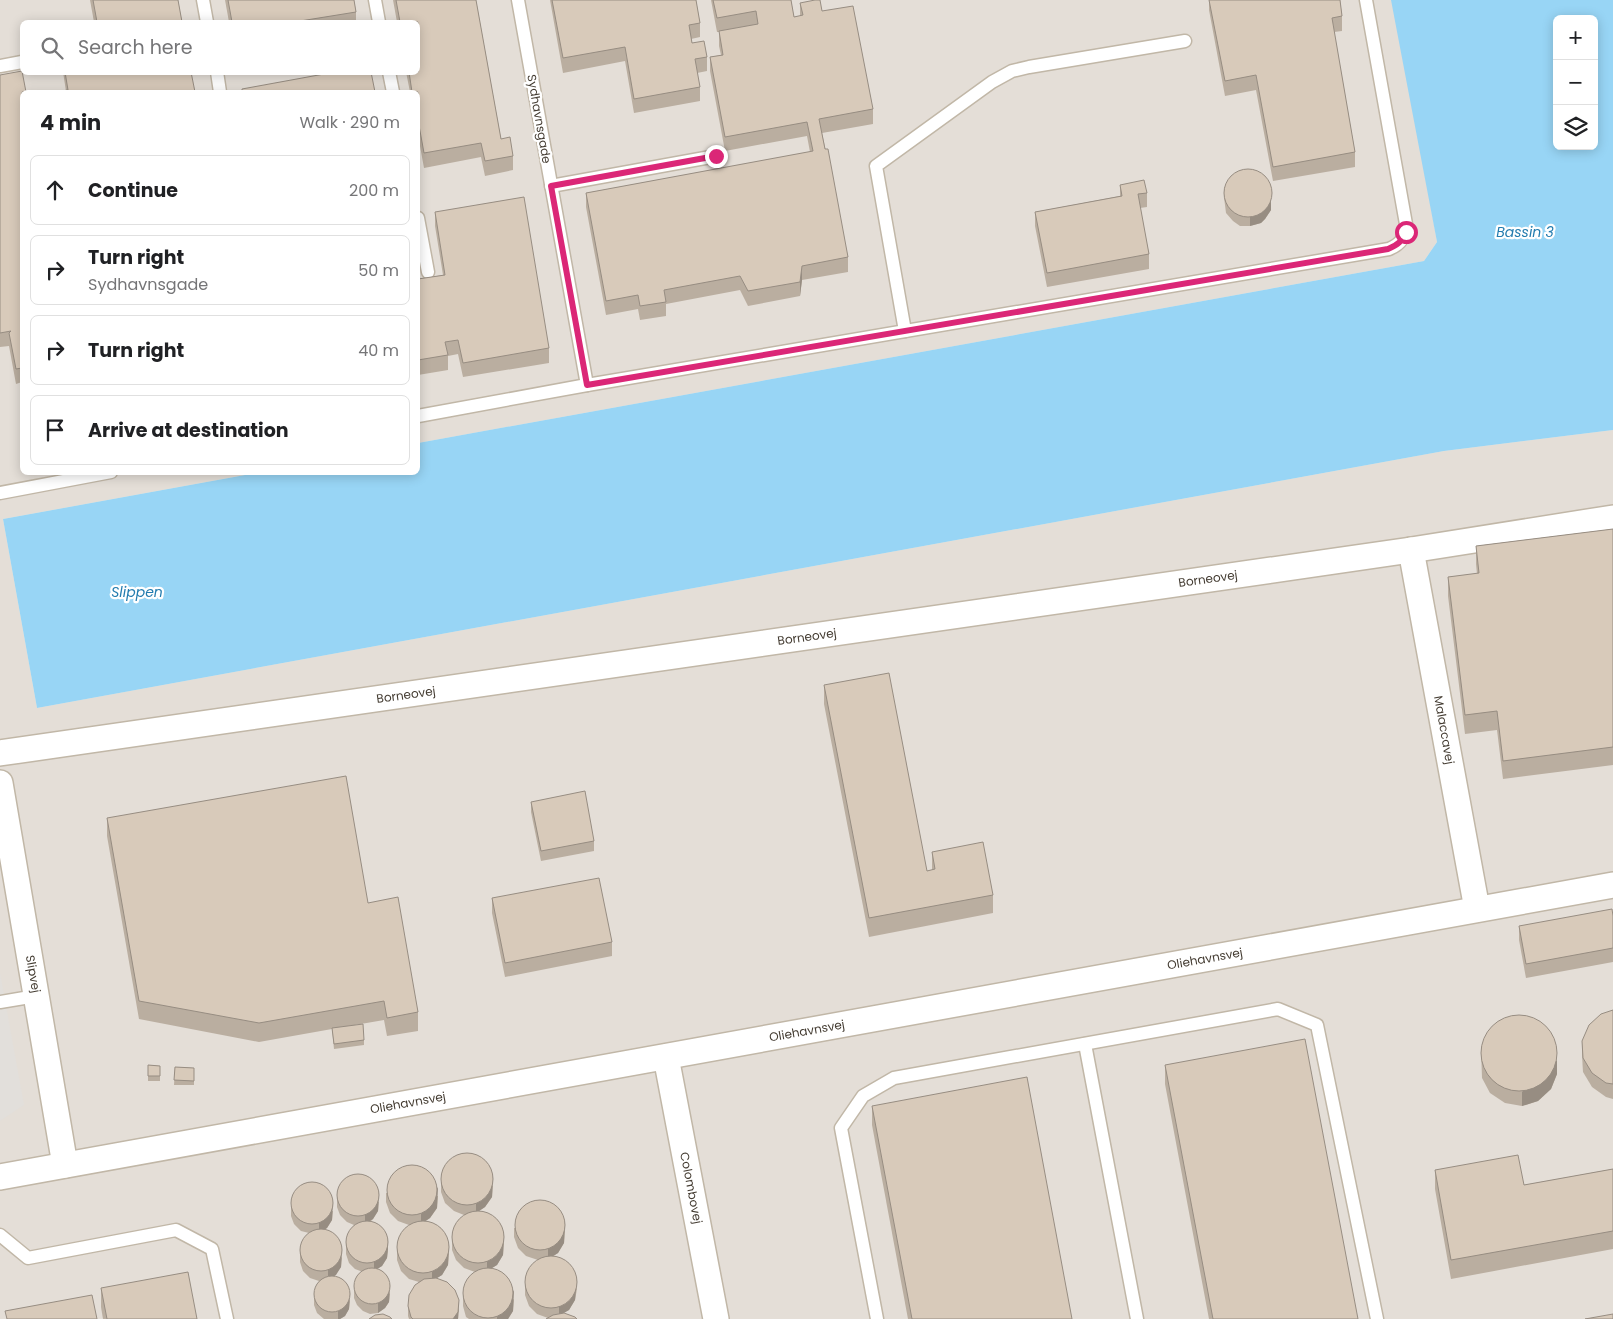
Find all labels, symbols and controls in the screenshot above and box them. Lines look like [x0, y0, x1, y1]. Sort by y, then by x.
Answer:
map controls [1553, 15, 1598, 150]
button: + [1553, 15, 1598, 60]
search box [20, 20, 420, 75]
icon: search [38, 34, 66, 62]
text: Search here [78, 34, 192, 61]
button: − [1553, 60, 1598, 105]
street label: Sydhavnsgade [523, 73, 556, 165]
button: layers [1553, 105, 1598, 150]
text: 4 min [40, 108, 101, 137]
text: Walk · 290 m [299, 111, 400, 134]
route end [705, 145, 728, 168]
icon: ahead [41, 176, 69, 204]
text: Continue [88, 177, 178, 204]
text: 200 m [349, 179, 399, 202]
route start [1395, 221, 1418, 244]
water label: Bassin 3 [1496, 222, 1554, 242]
text: Turn right [88, 244, 184, 271]
icon: right [41, 256, 69, 284]
text: 50 m [358, 259, 399, 282]
text: Sydhavnsgade [88, 273, 208, 296]
icon: right [41, 336, 69, 364]
text: Turn right [88, 337, 184, 364]
text: 40 m [358, 339, 399, 362]
icon: arrive [41, 416, 69, 444]
text: Arrive at destination [88, 417, 289, 444]
street label: Borneovej [1177, 566, 1239, 591]
water label: Slippen [111, 582, 163, 602]
street label: Borneovej [776, 624, 838, 649]
street label: Borneovej [375, 682, 437, 707]
street label: Malaccavej [1430, 694, 1459, 766]
street label: Oliehavnsvej [1166, 944, 1244, 974]
street label: Slipvej [22, 954, 45, 994]
street label: Oliehavnsvej [768, 1016, 846, 1046]
street label: Oliehavnsvej [369, 1088, 447, 1118]
street label: Colombovej [676, 1151, 707, 1225]

